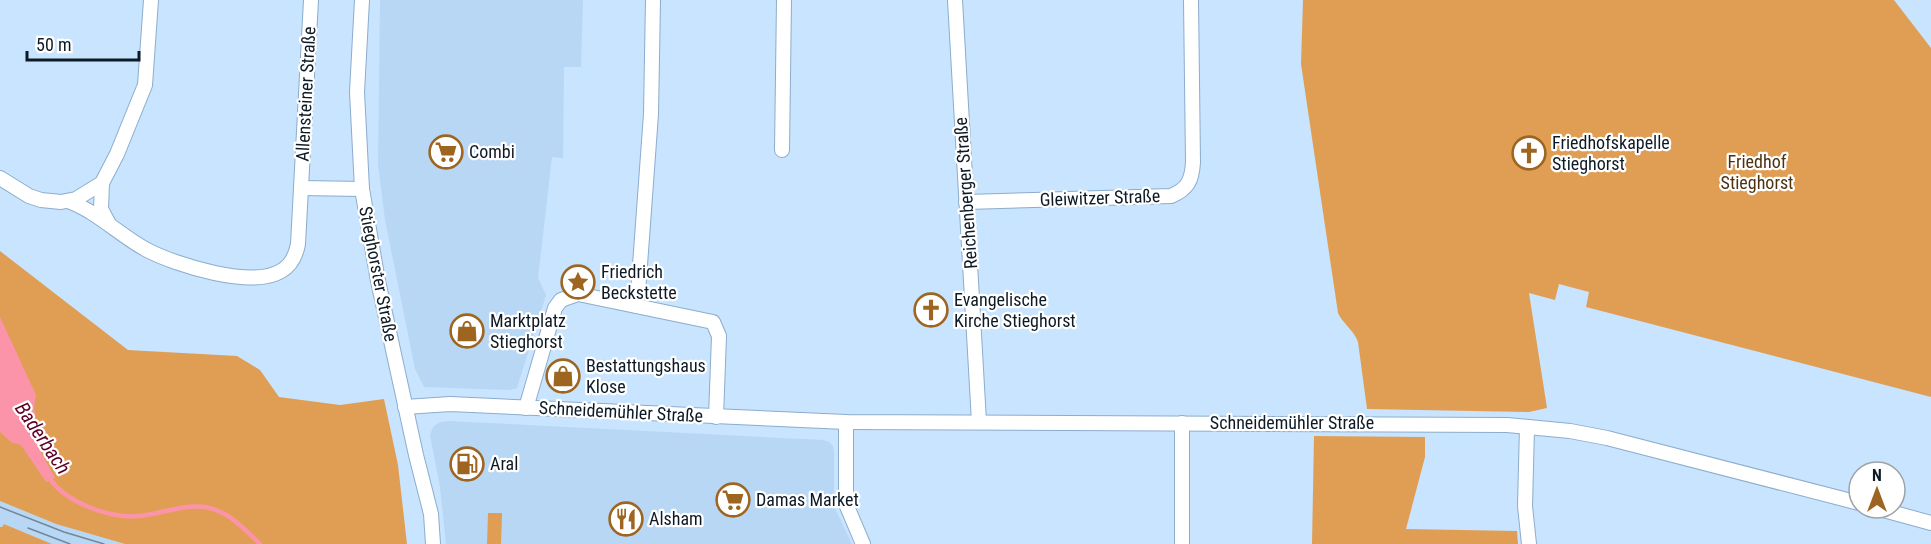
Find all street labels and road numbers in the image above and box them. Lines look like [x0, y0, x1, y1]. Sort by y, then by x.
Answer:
street label: Allensteiner Straße [291, 26, 320, 162]
street label: Reichenberger Straße [950, 116, 981, 270]
street label: Gleiwitzer Straße [1039, 185, 1161, 210]
street label: Stieghorster Straße [355, 205, 402, 343]
street label: Schneidemühler Straße [538, 397, 704, 426]
street label: Schneidemühler Straße [1210, 412, 1374, 433]

